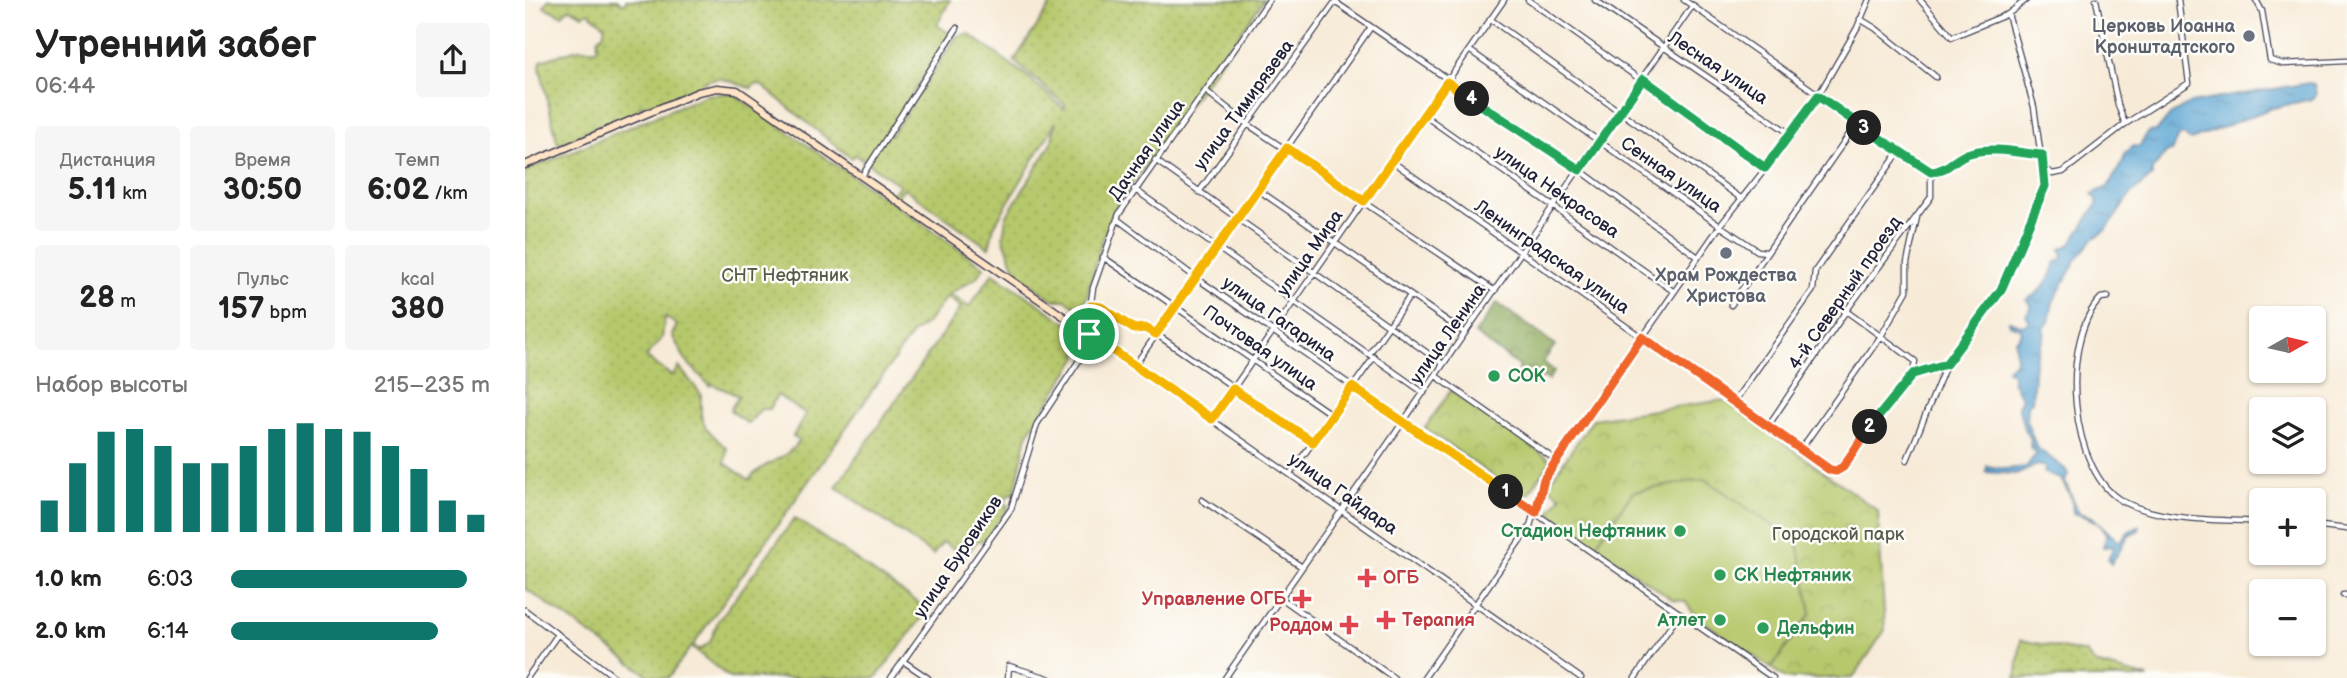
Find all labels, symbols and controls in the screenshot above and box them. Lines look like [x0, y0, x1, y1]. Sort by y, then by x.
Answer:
place label: Церковь Иоанна Кронштадтского [2092, 16, 2236, 58]
text: Утренний забег [35, 23, 317, 68]
button: share [416, 23, 490, 97]
street label: Лесная улица [1663, 26, 1772, 109]
marker: Церковь Иоанна Кронштадтского [2241, 28, 2257, 44]
street label: улица Тимирязева [1190, 35, 1299, 174]
text: 06:44 [35, 72, 95, 100]
pin: 4 [1455, 82, 1489, 116]
text: 4 [1466, 87, 1477, 110]
street label: Дачная улица [1105, 95, 1190, 204]
pin: 3 [1847, 110, 1881, 146]
text: 3 [1858, 116, 1869, 139]
street label: Сенная улица [1617, 133, 1726, 218]
street label: улица Некрасова [1491, 141, 1623, 243]
text: Дистанция [59, 149, 156, 172]
text: Время [234, 149, 291, 172]
text: Темп [395, 149, 440, 172]
text: 5.11 [68, 172, 117, 208]
text: 30:50 [223, 172, 302, 208]
text: 6:02 [367, 172, 429, 208]
text: km [117, 182, 147, 205]
text: /km [429, 182, 468, 205]
street label: Ленинградская улица [1470, 195, 1634, 319]
street label: улица Мира [1273, 206, 1348, 300]
street label: 4-й Северный проезд [1784, 212, 1906, 374]
marker: Храм Рождества Христова [1718, 245, 1734, 261]
park label: СНТ Нефтяник [721, 265, 849, 286]
place label: Храм Рождества Христова [1654, 265, 1797, 307]
text: Пульс [236, 268, 289, 291]
text: kcal [400, 268, 435, 291]
street label: улица Гагарина [1218, 272, 1340, 366]
text: 28 [79, 280, 115, 316]
street label: улица Ленина [1406, 280, 1490, 388]
text: m [115, 290, 136, 313]
text: 157 [218, 291, 264, 327]
text: 380 [390, 291, 445, 327]
text: bpm [264, 301, 307, 324]
street label: Почтовая улица [1199, 301, 1321, 395]
pin [1059, 304, 1119, 364]
north arrow [2249, 306, 2326, 383]
map controls [2249, 306, 2326, 656]
icon: arrive [1070, 315, 1108, 353]
place label: СОК [1508, 366, 1547, 387]
marker: СОК [1486, 368, 1502, 384]
text: Набор высоты [35, 371, 188, 399]
text: 215–235 m [374, 371, 490, 399]
button: layers [2249, 397, 2326, 474]
pin: 2 [1853, 410, 1887, 444]
text: 2 [1864, 415, 1875, 438]
street label: улица Гайдара [1285, 449, 1402, 539]
pin: 1 [1489, 475, 1523, 510]
text: 1 [1502, 480, 1510, 503]
button: + [2249, 488, 2326, 565]
street label: улица Буровиков [909, 492, 1007, 622]
place label: Стадион Нефтяник [1501, 521, 1666, 542]
marker: Стадион Нефтяник [1672, 523, 1688, 539]
park label: Городской парк [1772, 524, 1905, 545]
text: 1.0 km [35, 565, 102, 593]
text: 6:03 [147, 565, 193, 593]
place label: СК Нефтяник [1734, 565, 1852, 586]
marker: СК Нефтяник [1712, 567, 1728, 583]
marker: ОГБ [1357, 568, 1377, 588]
place label: ОГБ [1383, 568, 1419, 589]
button: − [2249, 579, 2326, 656]
place label: Управление ОГБ [1142, 589, 1286, 610]
marker: Управление ОГБ [1292, 589, 1312, 609]
marker: Терапия [1376, 610, 1396, 630]
place label: Терапия [1402, 610, 1475, 631]
place label: Атлет [1657, 610, 1706, 631]
marker: Атлет [1712, 612, 1728, 628]
place label: Роддом [1269, 615, 1333, 636]
marker: Роддом [1339, 615, 1359, 635]
text: 2.0 km [35, 617, 106, 645]
text: 6:14 [147, 617, 189, 645]
place label: Дельфин [1777, 618, 1855, 639]
marker: Дельфин [1755, 620, 1771, 636]

